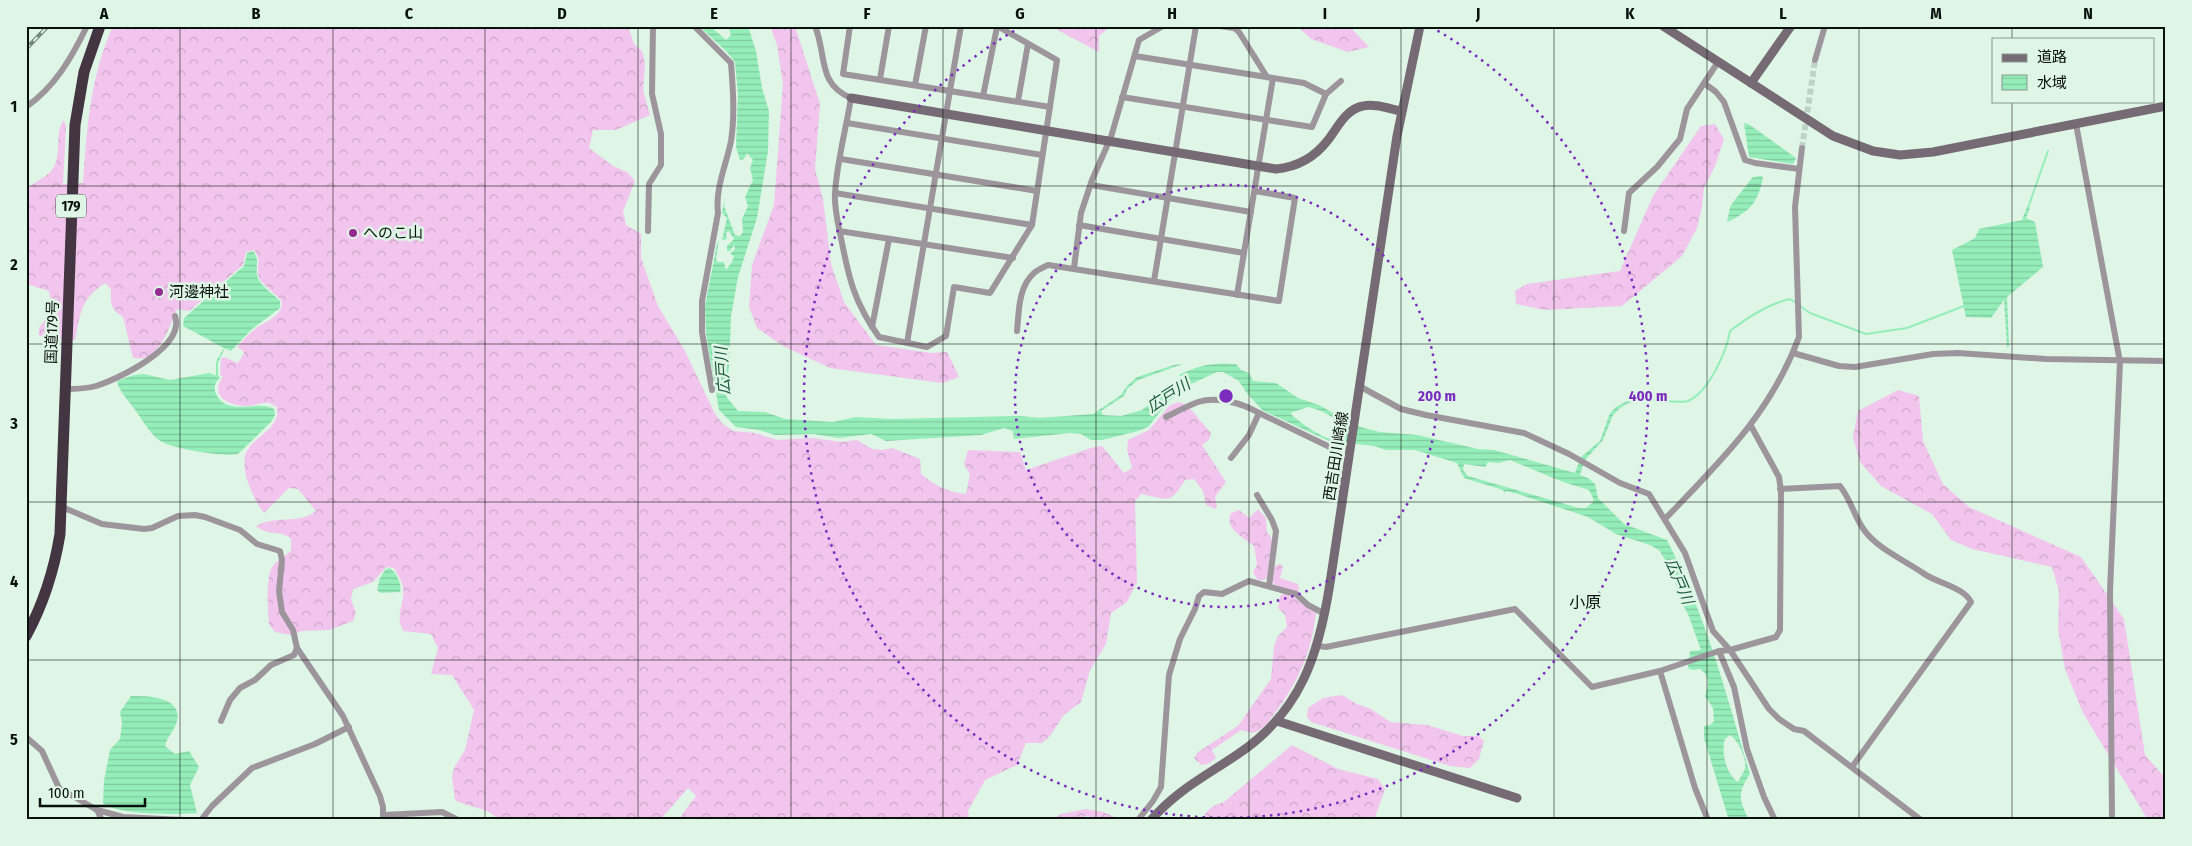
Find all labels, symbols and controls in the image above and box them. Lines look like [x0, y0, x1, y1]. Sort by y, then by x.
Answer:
text: A [99, 4, 109, 23]
text: B [252, 4, 261, 23]
text: C [405, 4, 414, 23]
text: D [557, 4, 567, 23]
text: E [710, 4, 718, 23]
text: F [863, 4, 871, 23]
text: G [1015, 4, 1025, 23]
text: H [1167, 4, 1177, 23]
text: I [1323, 4, 1327, 23]
text: J [1475, 4, 1480, 23]
text: K [1625, 4, 1635, 23]
text: L [1779, 4, 1787, 23]
text: M [1930, 4, 1942, 23]
text: N [2083, 4, 2093, 23]
legend [1992, 38, 2154, 102]
text: 道路 [2037, 48, 2067, 66]
text: 水域 [2037, 74, 2067, 92]
text: 1 [11, 97, 17, 116]
road number: 179 [56, 195, 86, 218]
place label: へのこ山 [363, 224, 423, 242]
marker: へのこ山 [347, 227, 359, 239]
text: 2 [9, 255, 18, 274]
place label: 河邊神社 [169, 283, 229, 301]
marker: 河邊神社 [153, 286, 165, 298]
street label: 国道179号 [42, 300, 62, 364]
water label: 広戸川 [711, 344, 734, 396]
water label: 広戸川 [1143, 373, 1195, 416]
centre of rings [1217, 387, 1235, 405]
text: 200 m [1417, 387, 1456, 405]
text: 400 m [1629, 387, 1667, 405]
street label: 西吉田川崎線 [1320, 410, 1352, 502]
text: 3 [9, 414, 18, 433]
water label: 広戸川 [1661, 555, 1698, 609]
text: 4 [10, 572, 18, 591]
district label: 小原 [1569, 593, 1601, 612]
text: 5 [10, 730, 18, 749]
scale bar [40, 776, 145, 808]
text: 100 m [48, 784, 85, 802]

